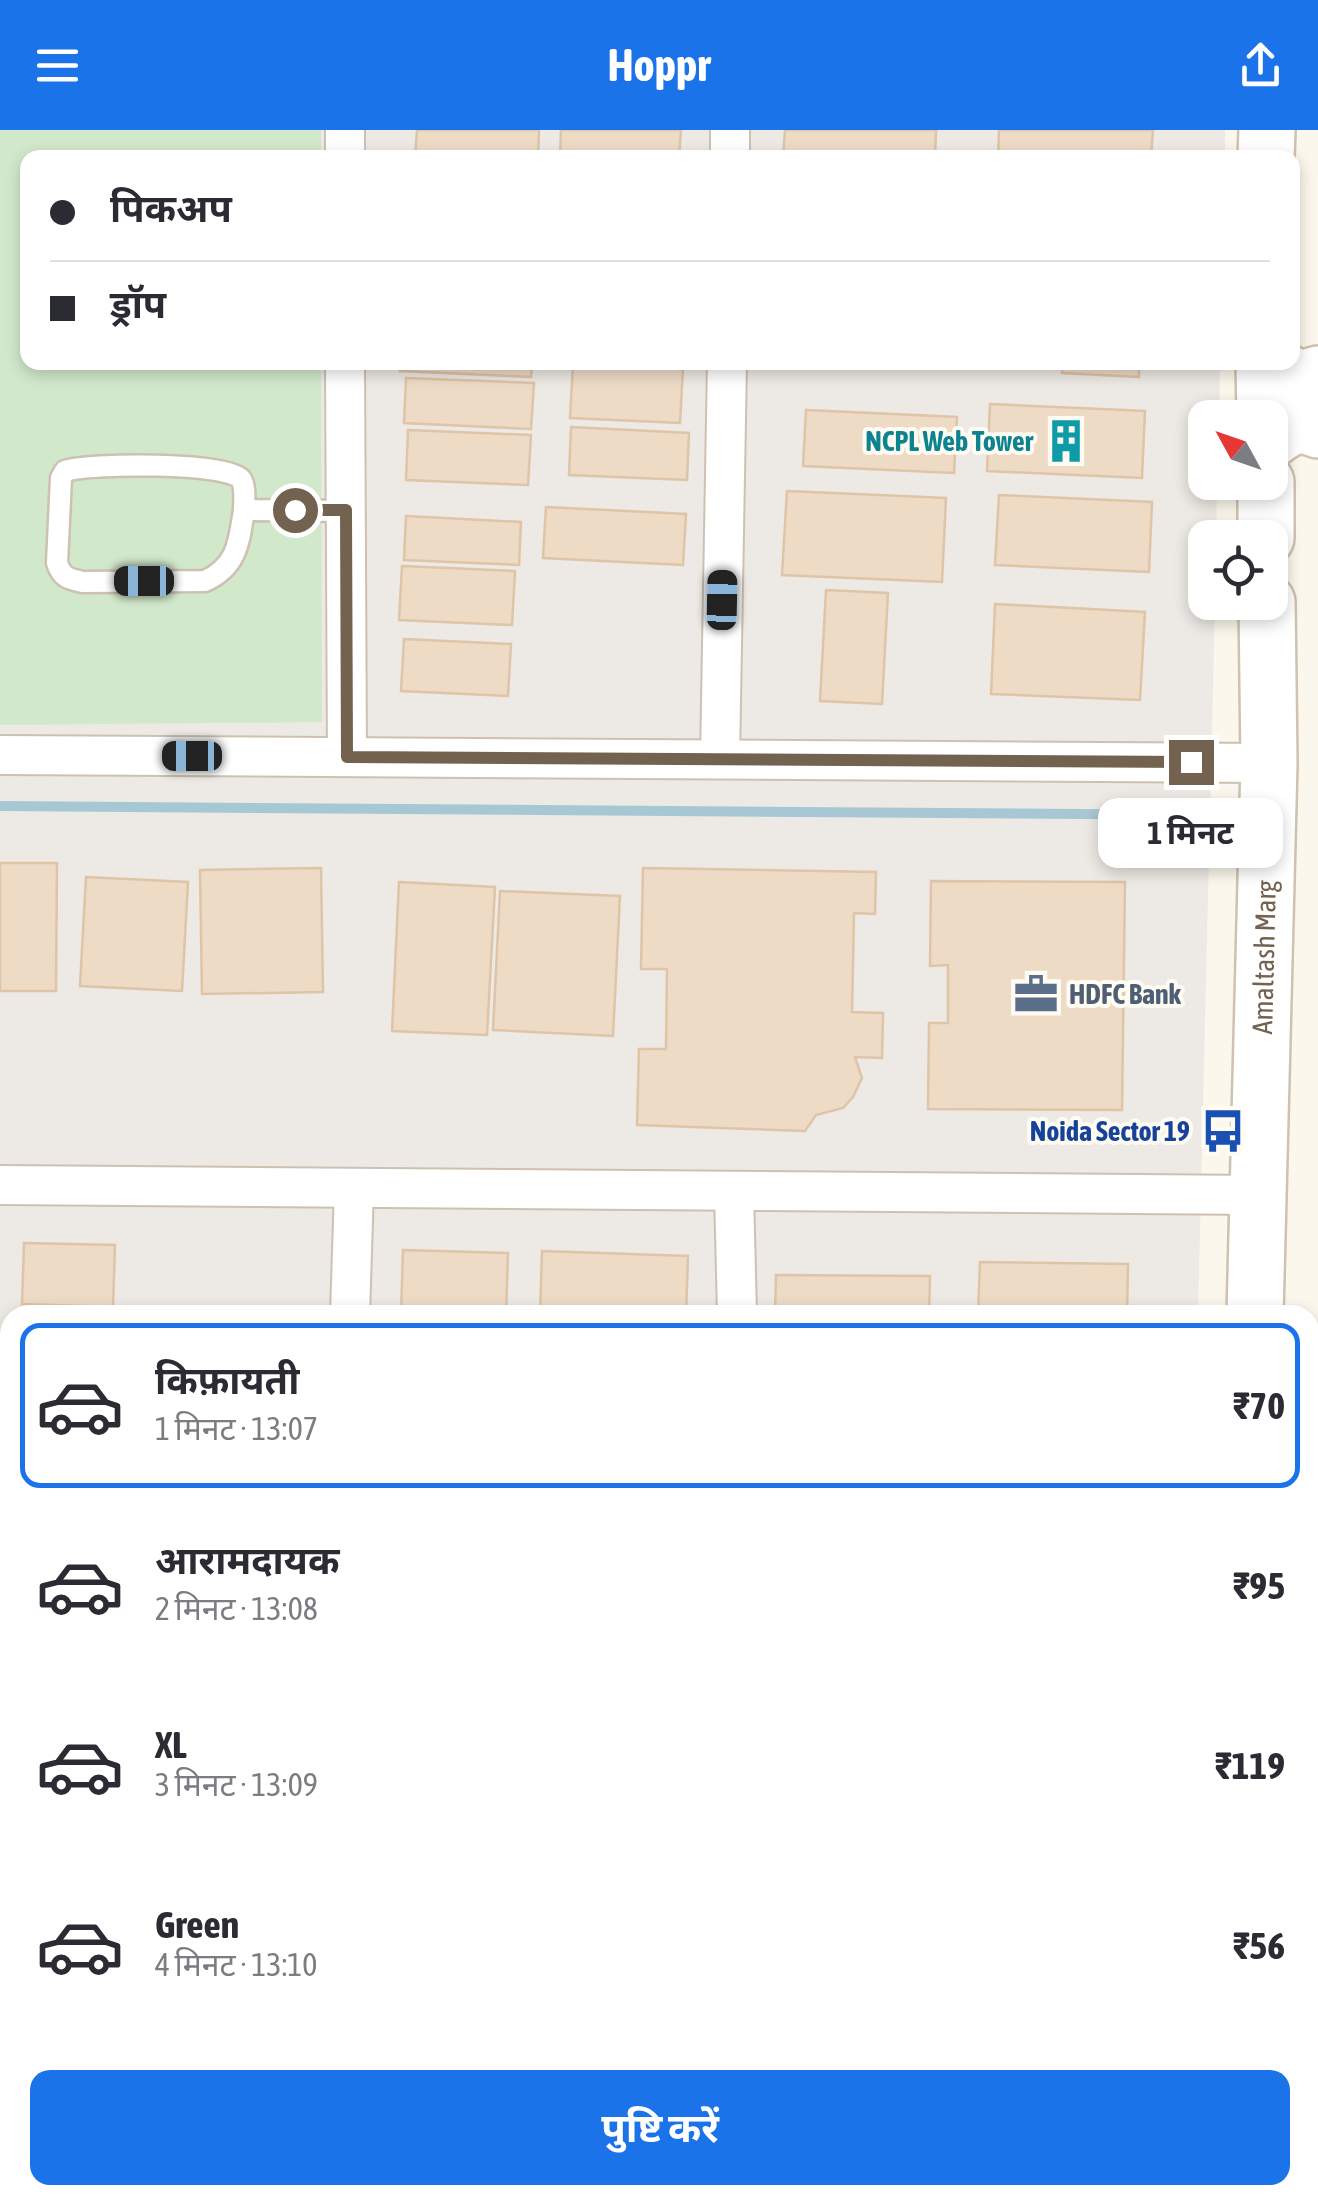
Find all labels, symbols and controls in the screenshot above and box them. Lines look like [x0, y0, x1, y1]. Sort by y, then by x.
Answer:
icon: menu [30, 38, 85, 93]
icon: share [1233, 38, 1288, 93]
text: Hoppr [607, 39, 711, 91]
text: पिकअप [110, 187, 232, 230]
text: ड्रॉप [110, 283, 166, 326]
north arrow [1188, 400, 1288, 500]
map controls [1188, 400, 1288, 620]
building icon: NCPL Web Tower [1042, 417, 1090, 465]
place label: NCPL Web Tower [865, 425, 1034, 457]
route start [273, 488, 318, 533]
button: locate [1188, 520, 1288, 620]
car [114, 566, 174, 596]
car [706, 570, 738, 630]
route end [1169, 740, 1214, 785]
car [162, 741, 222, 771]
callout: 1 मिनट [1098, 797, 1284, 867]
text: 1 मिनट [1147, 814, 1234, 851]
street label: Amaltash Marg [1246, 880, 1282, 1035]
office icon: HDFC Bank [1012, 970, 1060, 1018]
place label: HDFC Bank [1069, 978, 1182, 1010]
bus stop icon: Noida Sector 19 [1199, 1107, 1247, 1155]
place label: Noida Sector 19 [1030, 1115, 1190, 1147]
text: किफ़ायती [155, 1359, 299, 1402]
icon: car [35, 1361, 125, 1451]
text: ₹70 [1233, 1384, 1285, 1427]
text: 1 मिनट · 13:07 [155, 1410, 318, 1447]
text: आरामदायक [155, 1539, 339, 1582]
icon: car [35, 1541, 125, 1631]
text: ₹95 [1233, 1564, 1285, 1607]
text: 2 मिनट · 13:08 [155, 1590, 318, 1627]
icon: car [35, 1721, 125, 1811]
text: XL [155, 1723, 187, 1766]
text: ₹119 [1215, 1744, 1285, 1787]
text: 3 मिनट · 13:09 [155, 1766, 318, 1803]
icon: car [35, 1901, 125, 1991]
text: Green [155, 1903, 239, 1946]
text: ₹56 [1233, 1924, 1285, 1967]
text: 4 मिनट · 13:10 [155, 1946, 317, 1983]
button: पुष्टि करें [30, 2070, 1290, 2185]

